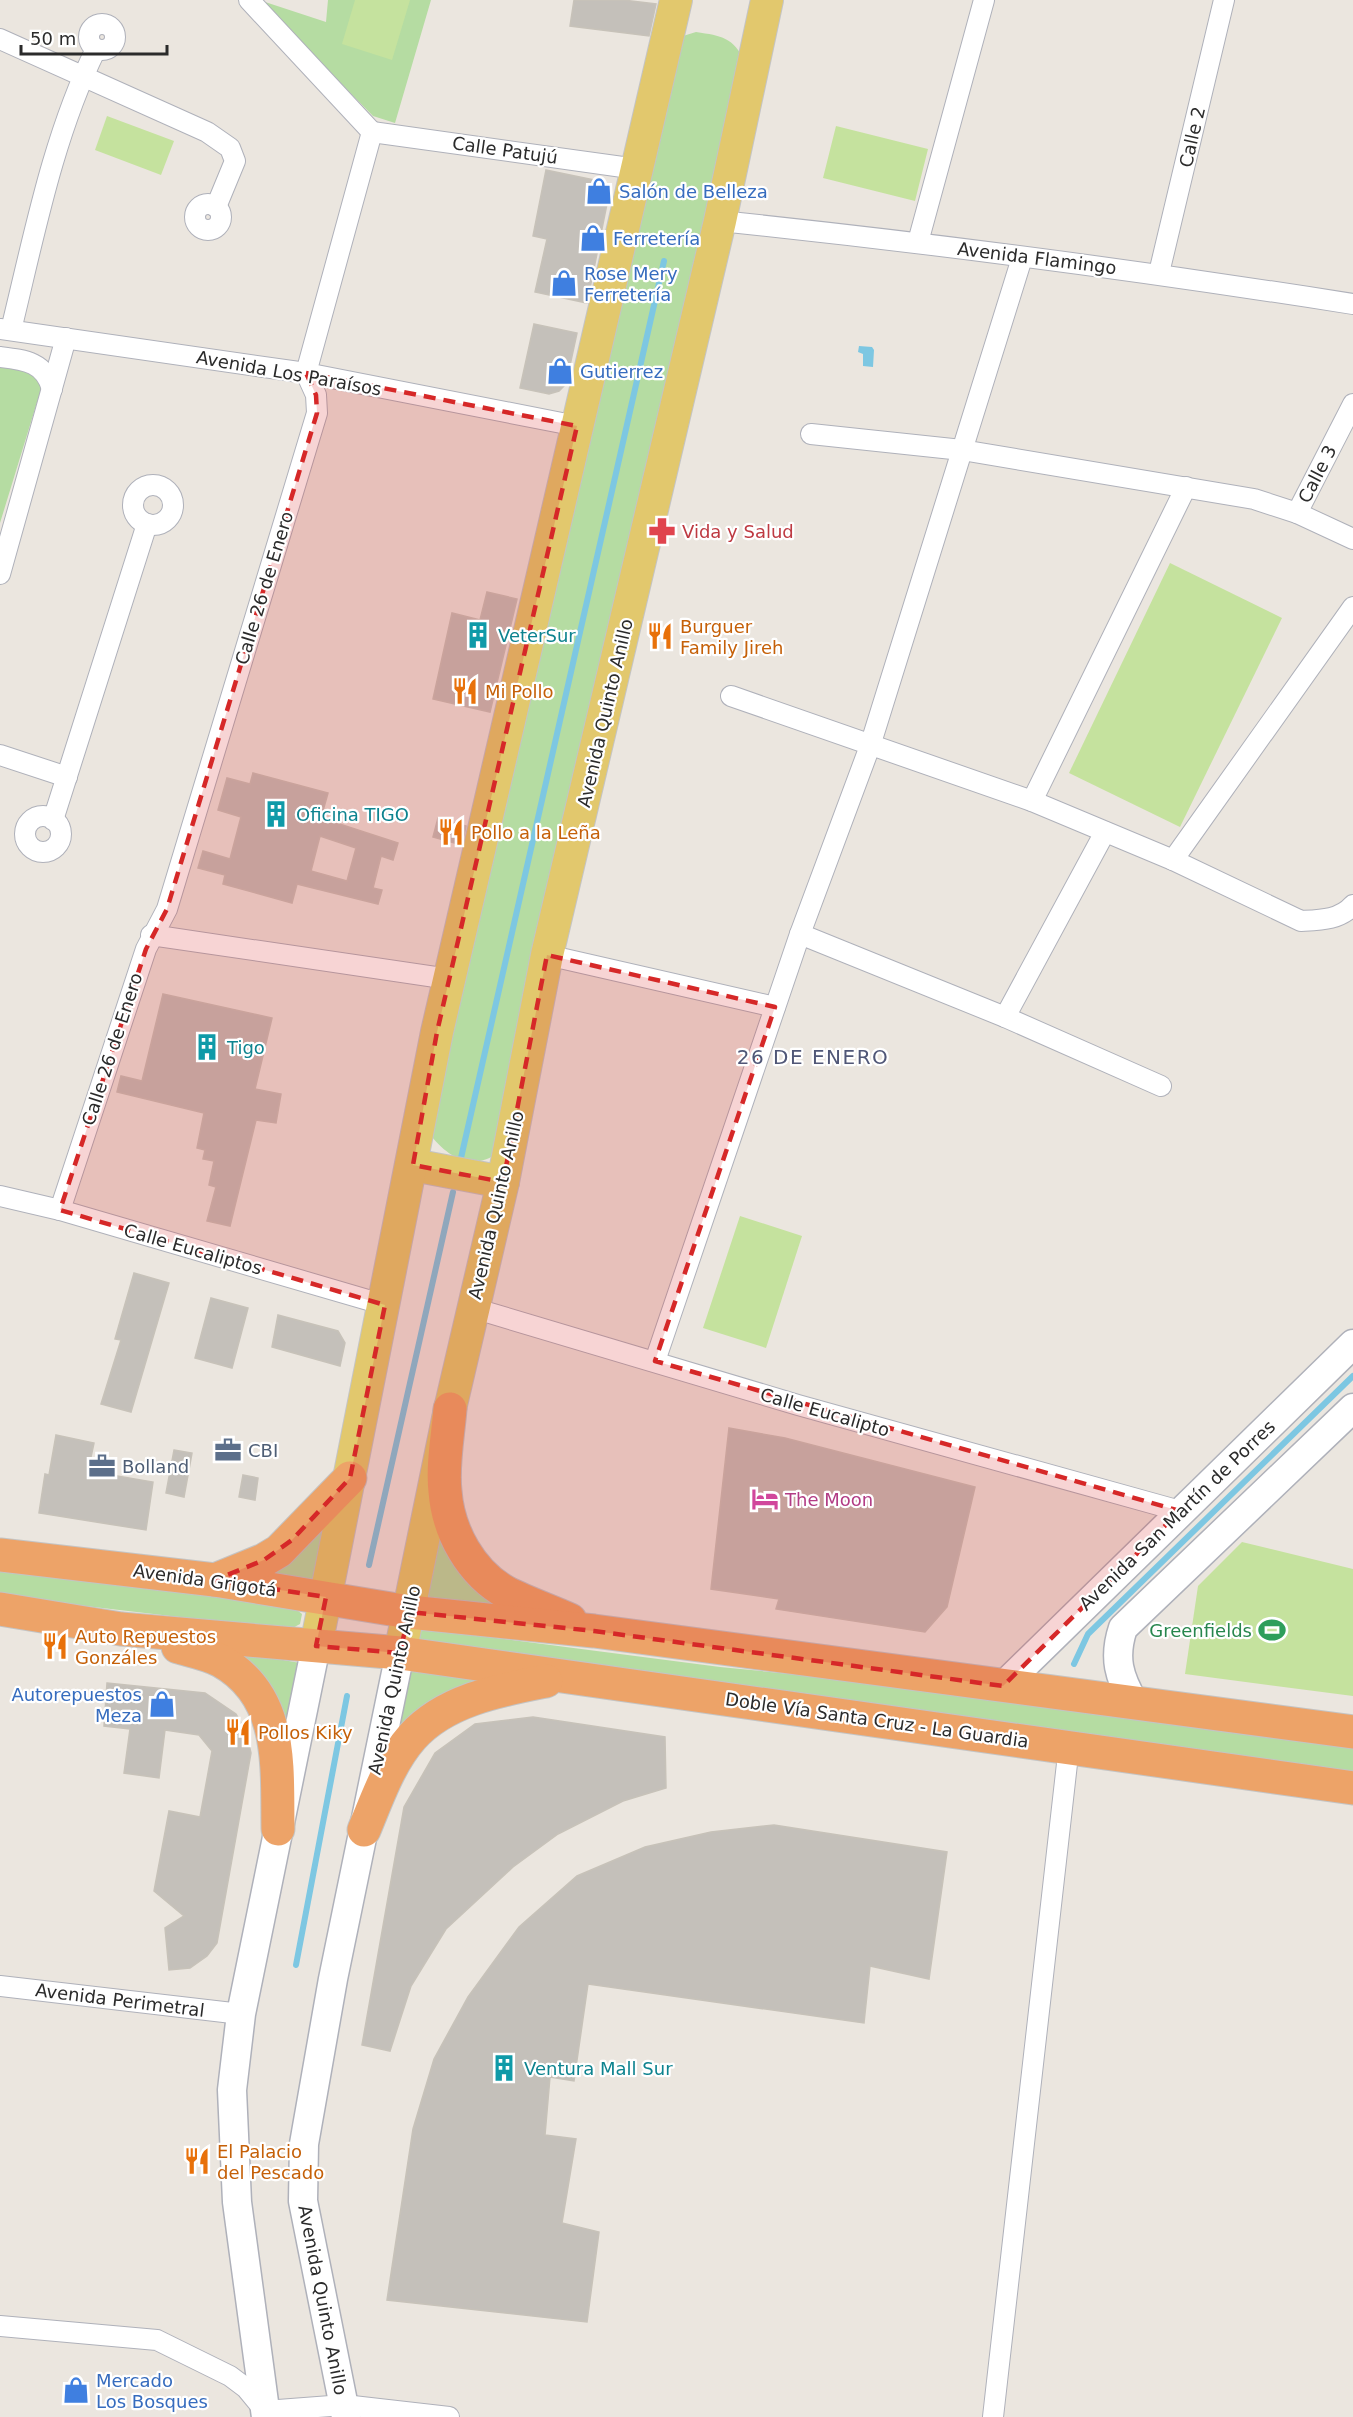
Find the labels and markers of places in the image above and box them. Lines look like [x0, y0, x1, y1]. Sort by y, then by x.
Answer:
shop icon: Salón de Belleza [584, 176, 614, 206]
place label: Salón de Belleza [619, 181, 768, 202]
shop icon: Ferretería [578, 223, 608, 253]
place label: Ferretería [613, 228, 700, 249]
place label: Rose Mery Ferretería [584, 263, 678, 305]
shop icon: Rose Mery Ferretería [549, 268, 579, 298]
shop icon: Gutierrez [545, 356, 575, 386]
place label: Gutierrez [580, 361, 663, 382]
pharmacy icon: Vida y Salud [647, 516, 677, 546]
place label: Vida y Salud [682, 521, 794, 542]
place label: Burguer Family Jireh [680, 616, 783, 658]
building icon: VeterSur [463, 620, 493, 650]
restaurant icon: Burguer Family Jireh [645, 621, 675, 651]
place label: VeterSur [498, 625, 576, 646]
restaurant icon: Mi Pollo [450, 676, 480, 706]
place label: Mi Pollo [485, 681, 554, 702]
building icon: Oficina TIGO [261, 799, 291, 829]
place label: Oficina TIGO [296, 804, 409, 825]
restaurant icon: Pollo a la Leña [436, 817, 466, 847]
place label: Pollo a la Leña [471, 822, 601, 843]
building icon: Tigo [192, 1032, 222, 1062]
place label: Tigo [226, 1037, 265, 1058]
office icon: CBI [213, 1435, 243, 1465]
place label: CBI [248, 1440, 278, 1461]
office icon: Bolland [87, 1451, 117, 1481]
place label: Bolland [122, 1456, 189, 1477]
hotel icon: The Moon [750, 1484, 780, 1514]
place label: The Moon [784, 1489, 873, 1510]
sports icon: Greenfields [1257, 1615, 1287, 1645]
place label: Greenfields [1149, 1620, 1252, 1641]
place label: Auto Repuestos Gonzáles [75, 1626, 216, 1668]
restaurant icon: Auto Repuestos Gonzáles [40, 1631, 70, 1661]
place label: Autorepuestos Meza [11, 1684, 142, 1726]
shop icon: Autorepuestos Meza [147, 1689, 177, 1719]
restaurant icon: Pollos Kiky [223, 1717, 253, 1747]
place label: Pollos Kiky [258, 1722, 353, 1743]
building icon: Ventura Mall Sur [489, 2053, 519, 2083]
place label: Ventura Mall Sur [524, 2058, 673, 2079]
place label: El Palacio del Pescado [217, 2141, 324, 2183]
restaurant icon: El Palacio del Pescado [182, 2146, 212, 2176]
place label: Mercado Los Bosques [96, 2370, 208, 2412]
shop icon: Mercado Los Bosques [61, 2375, 91, 2405]

